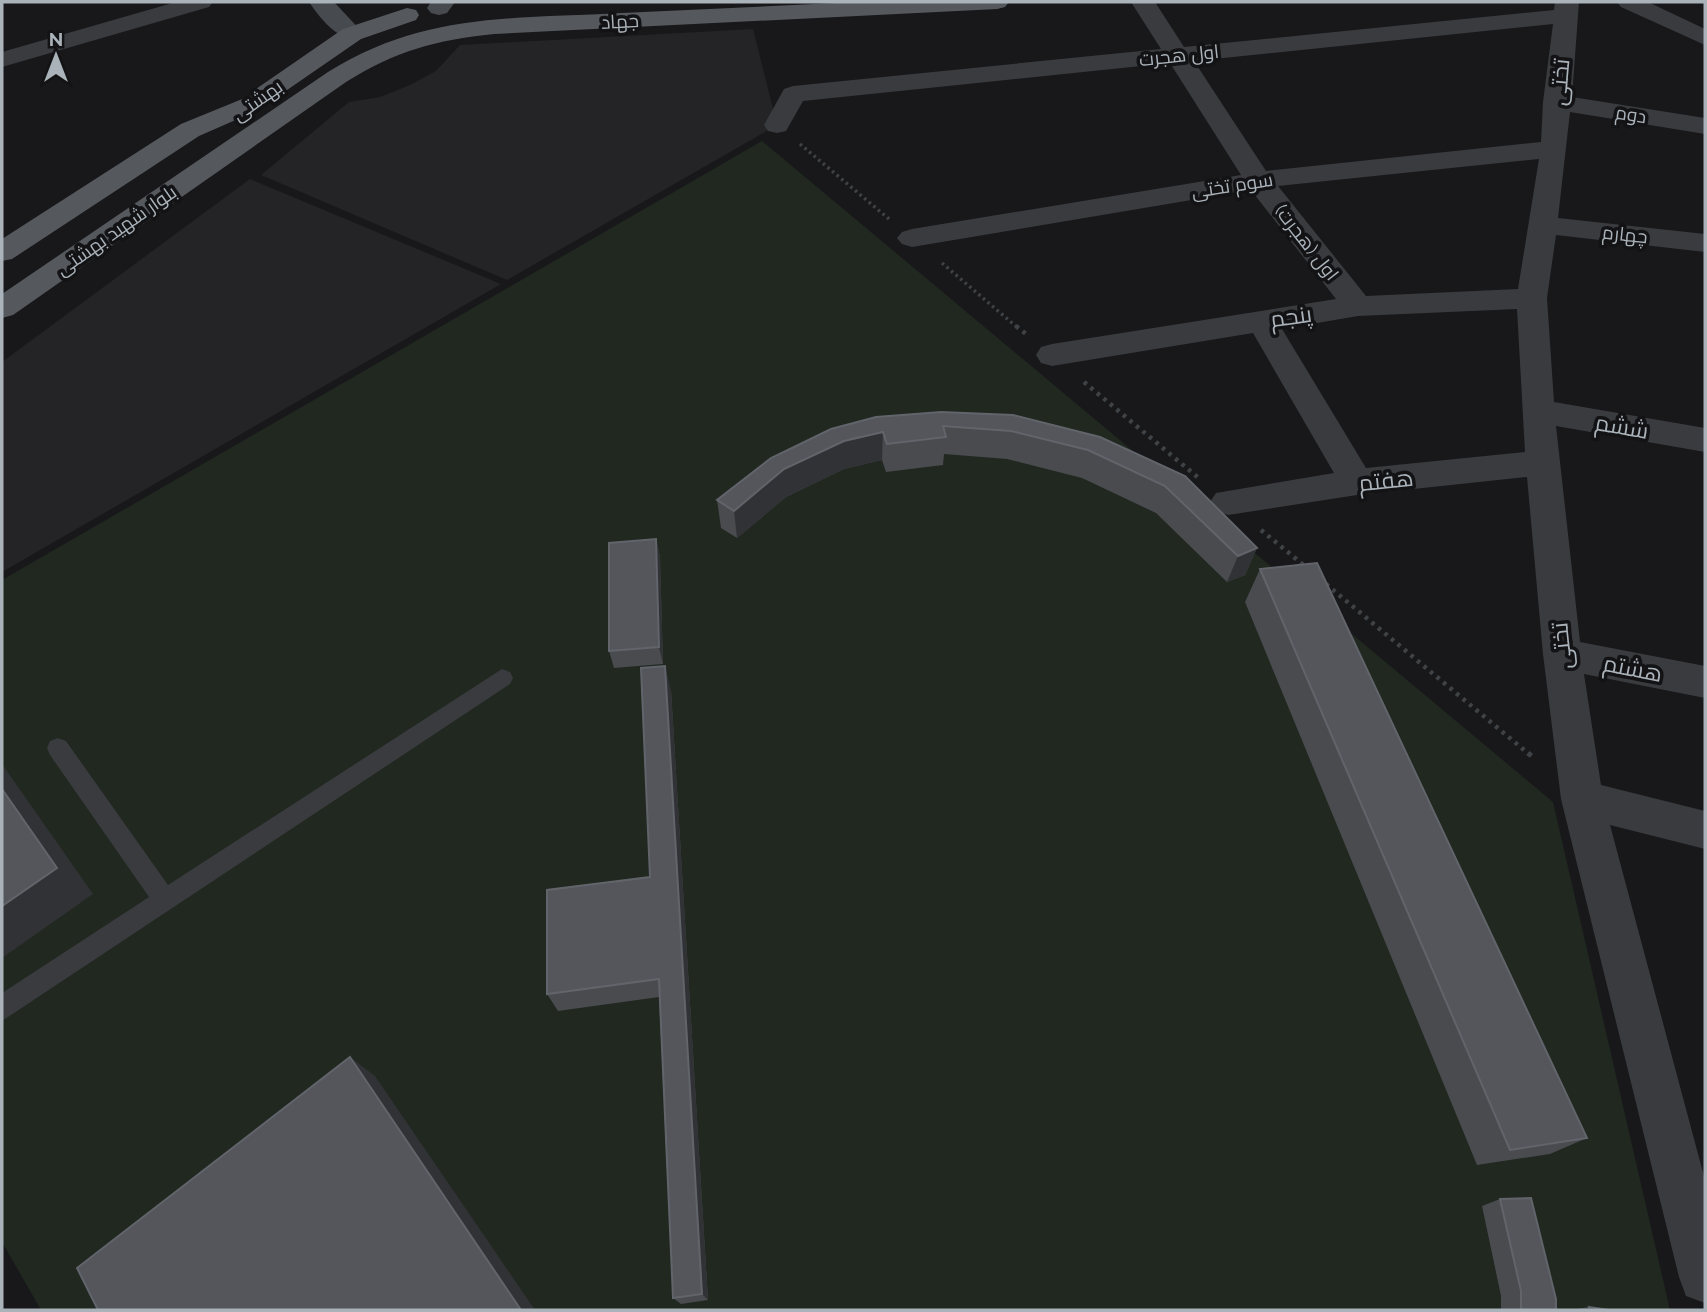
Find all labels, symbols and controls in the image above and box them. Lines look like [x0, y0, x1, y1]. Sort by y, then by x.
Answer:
street label: جهاد [601, 9, 640, 34]
north arrow [21, 21, 91, 91]
text: N [49, 28, 63, 50]
street label: اول هجرت [1138, 40, 1220, 71]
street label: تختی [1543, 57, 1575, 107]
street label: بهشتی [228, 75, 287, 126]
street label: دوم [1613, 101, 1648, 130]
street label: سوم تختی [1190, 168, 1275, 205]
street label: بلوار شهید بهشتی [52, 180, 181, 281]
street label: اول (هجرت) [1270, 200, 1344, 285]
street label: چهارم [1601, 221, 1649, 250]
street label: پنجم [1268, 300, 1314, 335]
street label: ششم [1593, 408, 1651, 447]
street label: هفتم [1357, 464, 1415, 499]
street label: تختی [1545, 621, 1578, 671]
street label: هشتم [1600, 649, 1665, 690]

